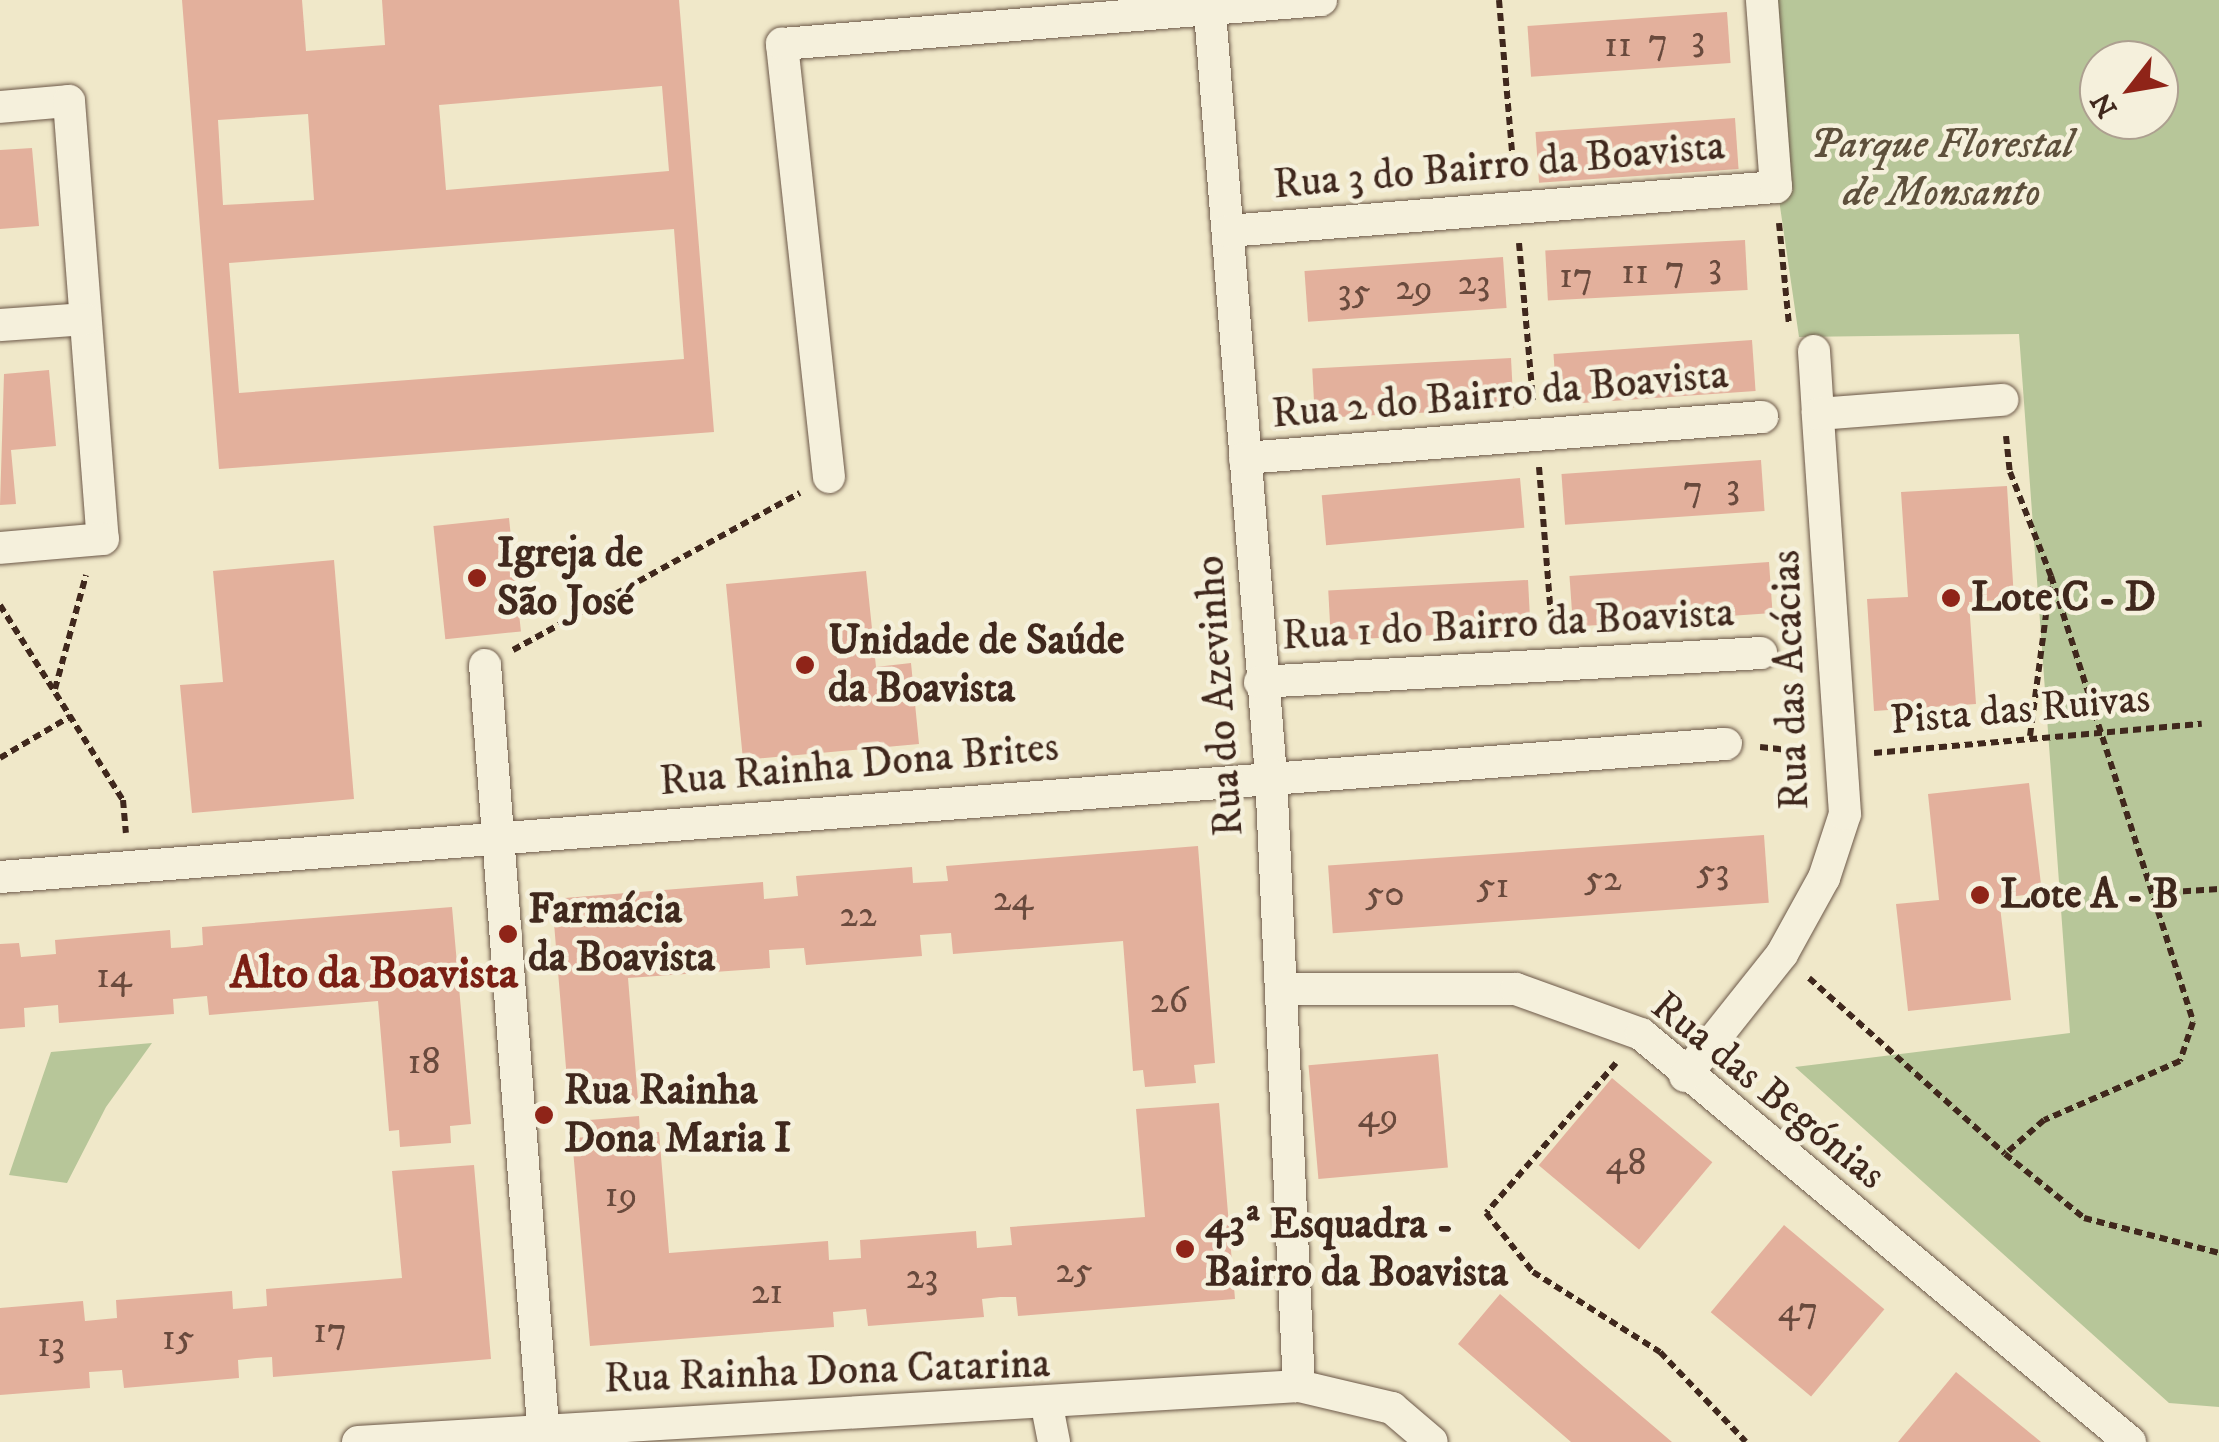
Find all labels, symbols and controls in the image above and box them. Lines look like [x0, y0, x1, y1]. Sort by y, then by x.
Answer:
house number: 3 [1691, 17, 1705, 63]
house number: 7 [1648, 20, 1668, 66]
house number: 11 [1604, 23, 1632, 69]
north arrow [2079, 40, 2179, 140]
text: N [2084, 86, 2125, 124]
park label: Parque Florestal de Monsanto [1810, 120, 2074, 218]
street label: Rua 3 do Bairro da Boavista [1271, 121, 1727, 211]
house number: 3 [1708, 244, 1722, 290]
house number: 7 [1665, 247, 1685, 293]
house number: 11 [1621, 250, 1649, 296]
house number: 17 [1559, 254, 1593, 300]
house number: 23 [1458, 261, 1490, 307]
house number: 29 [1395, 266, 1433, 312]
house number: 35 [1337, 270, 1371, 316]
street label: Rua 2 do Bairro da Boavista [1270, 350, 1730, 440]
house number: 3 [1726, 465, 1740, 511]
house number: 7 [1683, 467, 1703, 513]
place label: Igreja de São José [497, 529, 643, 628]
street label: Rua das Acácias [1761, 549, 1821, 811]
street label: Rua do Azevinho [1185, 554, 1255, 838]
marker: Igreja de São José [466, 567, 488, 589]
place label: Lote C - D [1971, 573, 2156, 623]
marker: Lote C - D [1940, 587, 1962, 609]
street label: Rua 1 do Bairro da Boavista [1281, 588, 1735, 662]
place label: Unidade de Saúde da Boavista [828, 616, 1124, 714]
marker: Unidade de Saúde da Boavista [792, 652, 818, 678]
street label: Pista das Ruivas [1888, 674, 2152, 746]
street label: Rua Rainha Dona Brites [657, 722, 1061, 808]
house number: 53 [1696, 850, 1730, 896]
house number: 52 [1584, 857, 1622, 903]
house number: 51 [1477, 864, 1509, 910]
place label: Lote A - B [2000, 870, 2179, 920]
house number: 50 [1365, 872, 1405, 918]
house number: 24 [993, 877, 1033, 923]
marker: Lote A - B [1969, 884, 1991, 906]
place label: Farmácia da Boavista [528, 885, 715, 984]
house number: 22 [839, 893, 877, 939]
marker: Farmácia da Boavista [497, 923, 519, 945]
district label: Alto da Boavista [230, 948, 518, 1002]
house number: 14 [96, 954, 132, 1000]
house number: 26 [1150, 979, 1188, 1025]
street label: Rua das Begónias [1641, 981, 1895, 1201]
house number: 18 [408, 1040, 440, 1086]
place label: Rua Rainha Dona Maria I [564, 1066, 791, 1164]
house number: 49 [1358, 1094, 1398, 1140]
marker: Rua Rainha Dona Maria I [533, 1104, 555, 1126]
house number: 48 [1606, 1141, 1646, 1187]
house number: 19 [605, 1173, 637, 1219]
place label: 43ª Esquadra - Bairro da Boavista [1205, 1200, 1508, 1298]
marker: 43ª Esquadra - Bairro da Boavista [1174, 1238, 1196, 1260]
house number: 25 [1055, 1249, 1093, 1295]
house number: 23 [906, 1255, 938, 1301]
house number: 21 [751, 1270, 783, 1316]
house number: 47 [1778, 1288, 1818, 1334]
house number: 17 [313, 1309, 347, 1355]
house number: 15 [162, 1316, 194, 1362]
house number: 13 [37, 1323, 65, 1369]
street label: Rua Rainha Dona Catarina [603, 1339, 1051, 1405]

